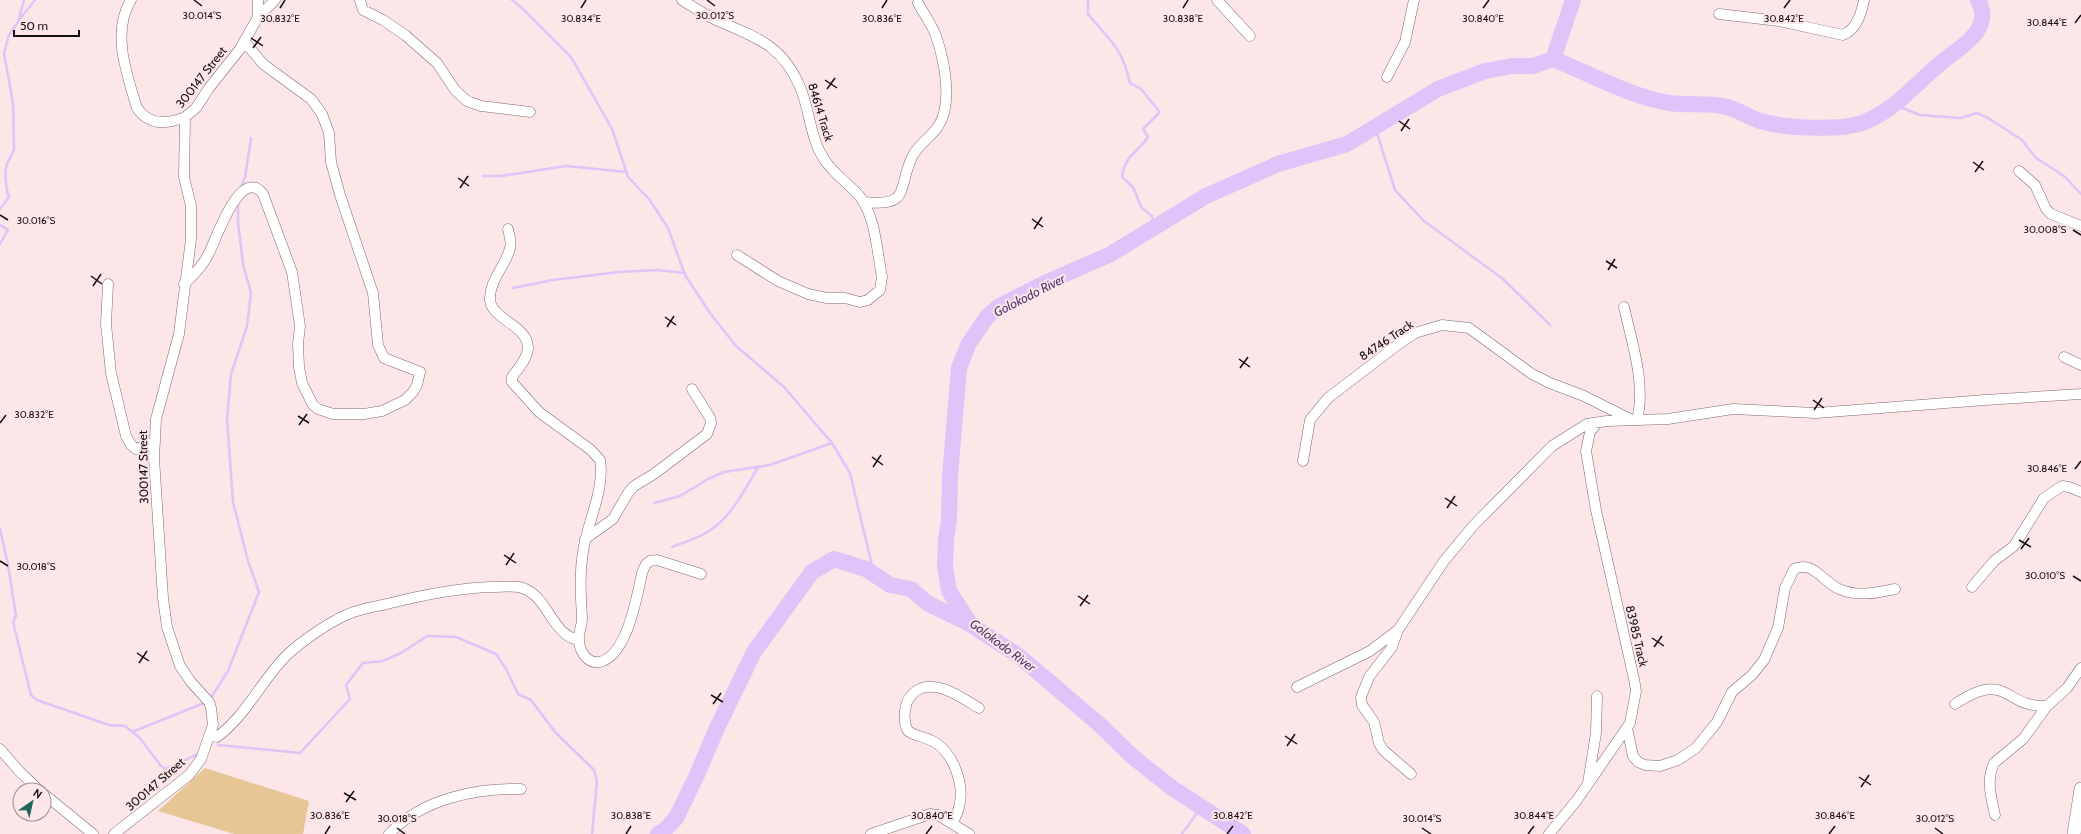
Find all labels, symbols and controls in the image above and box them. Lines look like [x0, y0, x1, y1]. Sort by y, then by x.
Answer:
text: 30.014°S [183, 9, 222, 22]
text: 30.012°S [696, 9, 734, 22]
scale bar [14, 12, 79, 38]
text: 30.832°E [260, 12, 300, 25]
text: 30.834°E [561, 12, 601, 25]
text: 30.836°E [862, 12, 902, 25]
text: 30.838°E [1163, 12, 1204, 25]
text: 30.840°E [1462, 12, 1504, 25]
text: 30.842°E [1764, 12, 1804, 25]
text: 30.844°E [2027, 16, 2068, 29]
text: 50 m [20, 18, 48, 33]
street label: 300147 Street [172, 43, 230, 111]
street label: 84614 Track [805, 81, 837, 144]
text: 30.016°S [17, 214, 55, 227]
text: 30.008°S [2024, 223, 2067, 236]
water label: Golokodo River [991, 270, 1068, 320]
street label: 84746 Track [1356, 316, 1416, 364]
text: 30.832°E [14, 408, 54, 421]
street label: 300147 Street [135, 430, 151, 504]
text: 30.846°E [2027, 462, 2068, 475]
text: 30.018°S [16, 560, 56, 573]
text: 30.010°S [2025, 569, 2065, 582]
street label: 83985 Track [1623, 604, 1651, 669]
water label: Golokodo River [967, 615, 1040, 676]
street label: 300147 Street [122, 754, 188, 814]
north arrow [12, 782, 52, 822]
text: N [30, 786, 45, 802]
text: 30.836°E [310, 809, 350, 822]
text: 30.838°E [611, 809, 652, 822]
text: 30.840°E [911, 809, 953, 822]
text: 30.842°E [1213, 809, 1253, 822]
text: 30.844°E [1514, 809, 1555, 822]
text: 30.846°E [1815, 809, 1856, 822]
text: 30.018°S [377, 812, 417, 825]
text: 30.014°S [1403, 812, 1442, 825]
text: 30.012°S [1916, 812, 1954, 825]

